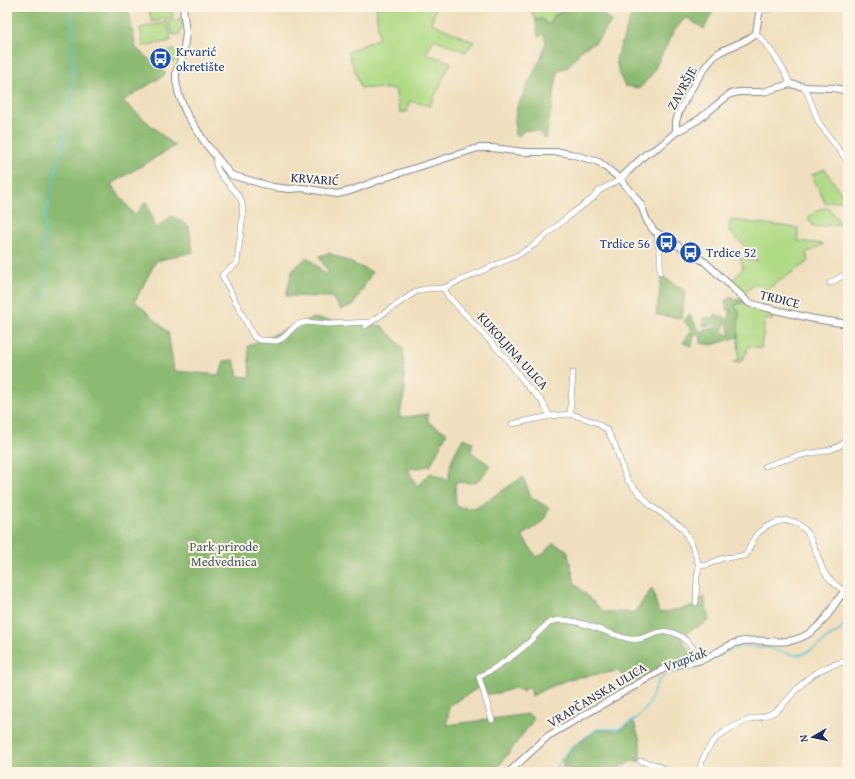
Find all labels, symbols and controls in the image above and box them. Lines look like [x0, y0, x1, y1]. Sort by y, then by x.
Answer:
place label: Krvarić okretište [176, 42, 225, 76]
bus stop icon: Krvarić okretište [148, 45, 174, 71]
street label: ZAVRŠJE [662, 63, 702, 113]
street label: KRVARIĆ [290, 168, 340, 190]
bus stop icon: Trdice 56 [653, 230, 679, 256]
place label: Trdice 56 [600, 234, 650, 253]
bus stop icon: Trdice 52 [678, 239, 704, 265]
place label: Trdice 52 [706, 243, 756, 262]
street label: TRDICE [758, 285, 802, 313]
street label: KUKOLJINA ULICA [473, 308, 553, 394]
park label: Park prirode Medvednica [190, 537, 258, 571]
water label: Vrapčak [660, 641, 710, 676]
street label: VRAPČANSKA ULICA [544, 658, 650, 732]
north arrow [793, 717, 833, 757]
text: N [795, 733, 812, 743]

